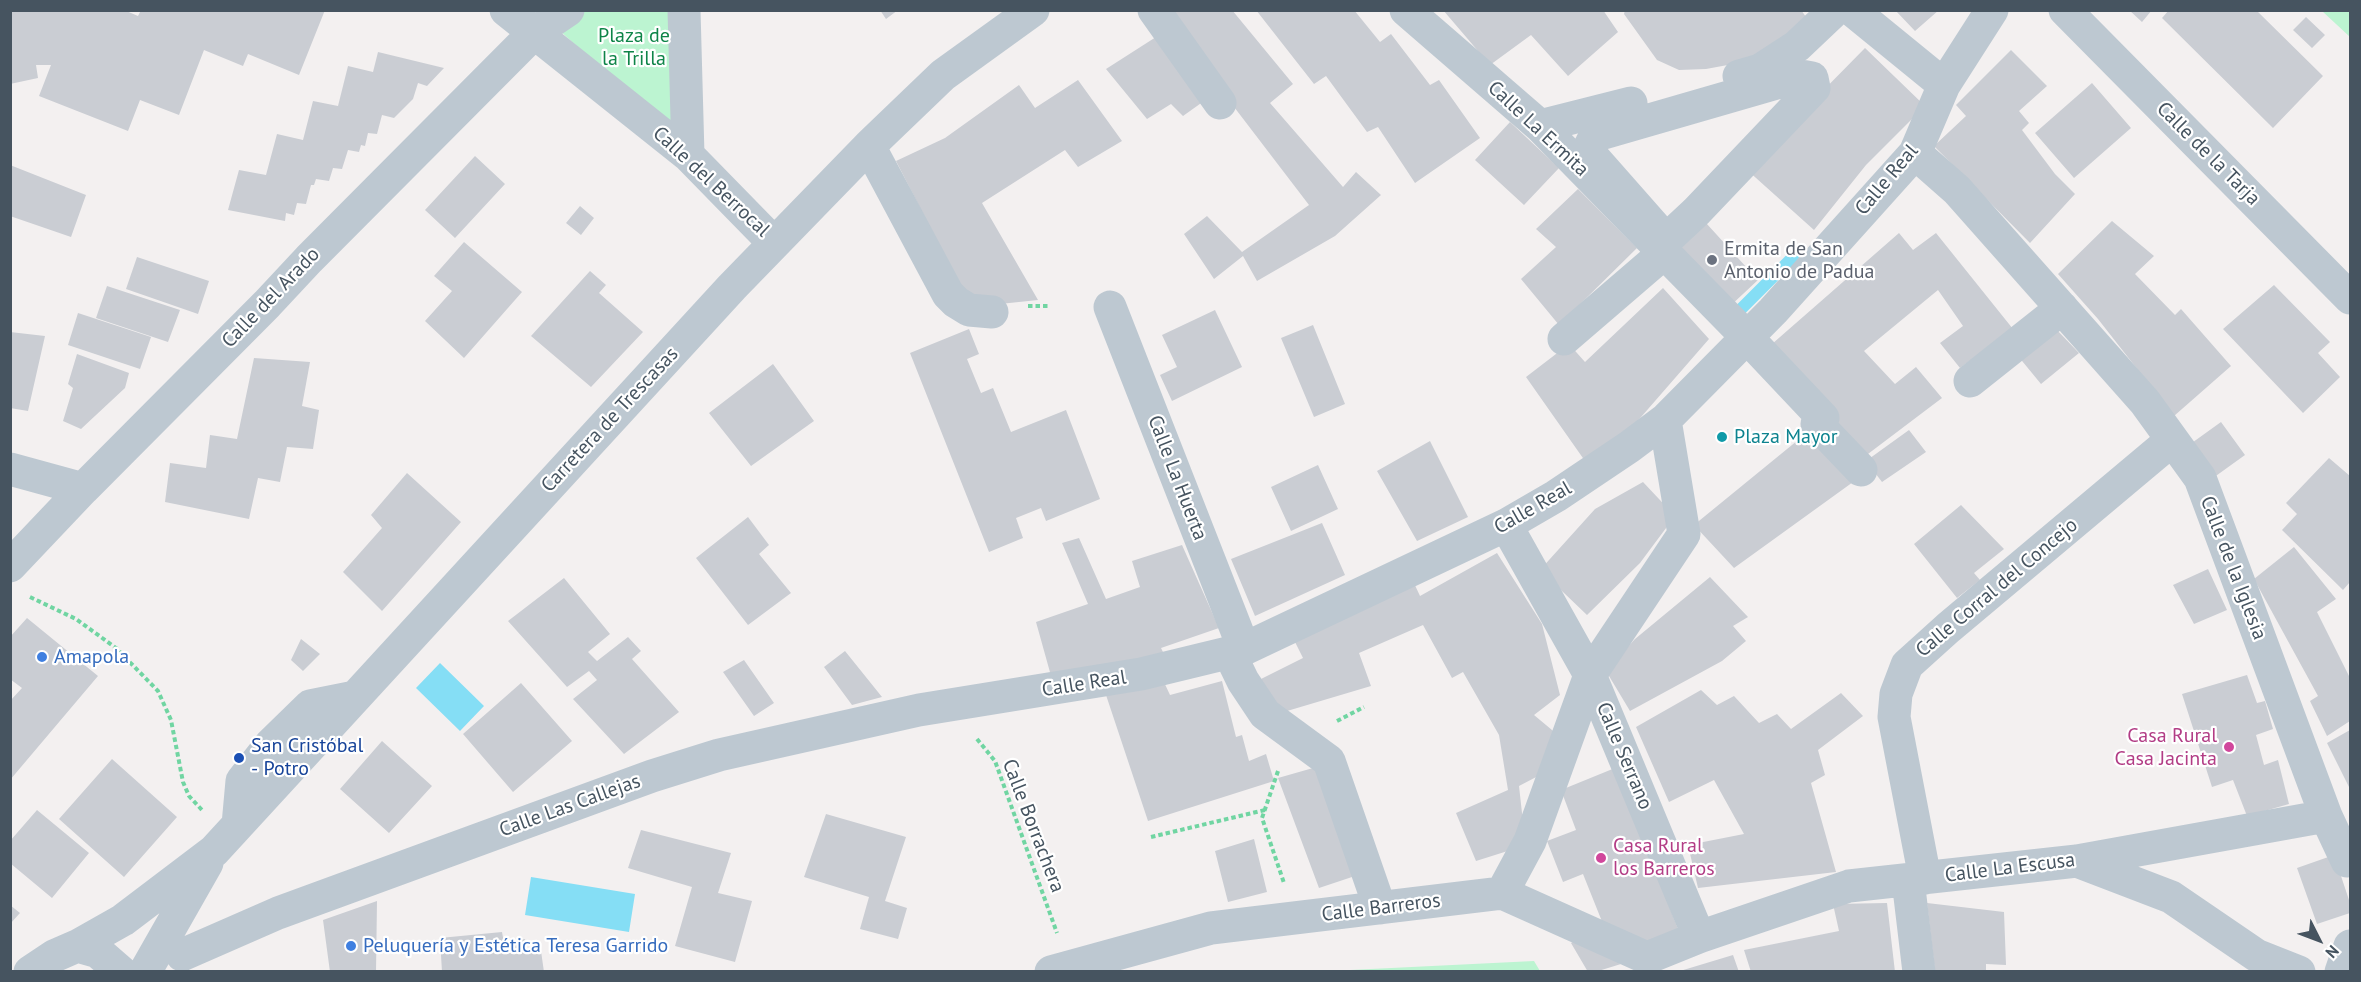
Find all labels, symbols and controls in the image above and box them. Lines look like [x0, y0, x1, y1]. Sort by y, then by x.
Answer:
park label: Plaza de la Trilla [598, 24, 670, 71]
street label: Calle La Ermita [1483, 76, 1593, 182]
street label: Calle de la Tarja [2151, 97, 2265, 211]
street label: Calle del Berrocal [648, 122, 774, 242]
street label: Calle Real [1850, 140, 1924, 220]
place label: Ermita de San Antonio de Padua [1724, 237, 1874, 284]
street label: Calle del Arado [217, 243, 325, 353]
marker: Ermita de San Antonio de Padua [1705, 253, 1719, 267]
street label: Carretera de Trescasas [536, 342, 684, 498]
street label: Calle La Huerta [1142, 412, 1212, 544]
place label: Plaza Mayor [1734, 425, 1837, 449]
marker: Plaza Mayor [1715, 430, 1729, 444]
street label: Calle Real [1490, 476, 1576, 540]
street label: Calle de la Iglesia [2195, 493, 2271, 643]
street label: Calle Corral del Concejo [1911, 513, 2083, 663]
place label: Amapola [54, 645, 129, 669]
marker: Amapola [35, 650, 49, 664]
street label: Calle Real [1040, 665, 1128, 703]
street label: Calle Serrano [1591, 699, 1657, 813]
place label: Casa Rural Casa Jacinta [2115, 724, 2217, 771]
place label: San Cristóbal - Potro [251, 734, 363, 781]
marker: Casa Rural Casa Jacinta [2222, 740, 2236, 754]
marker: San Cristóbal - Potro [232, 751, 246, 765]
street label: Calle Borrachera [997, 756, 1069, 896]
street label: Calle Las Callejas [496, 769, 644, 843]
place label: Casa Rural los Barreros [1613, 834, 1715, 881]
street label: Calle La Escusa [1944, 848, 2076, 888]
marker: Casa Rural los Barreros [1594, 851, 1608, 865]
street label: Calle Barreros [1320, 889, 1442, 927]
north arrow [2289, 910, 2349, 970]
place label: Peluquería y Estética Teresa Garrido [363, 934, 668, 958]
marker: Peluquería y Estética Teresa Garrido [344, 939, 358, 953]
text: N [2321, 941, 2343, 963]

